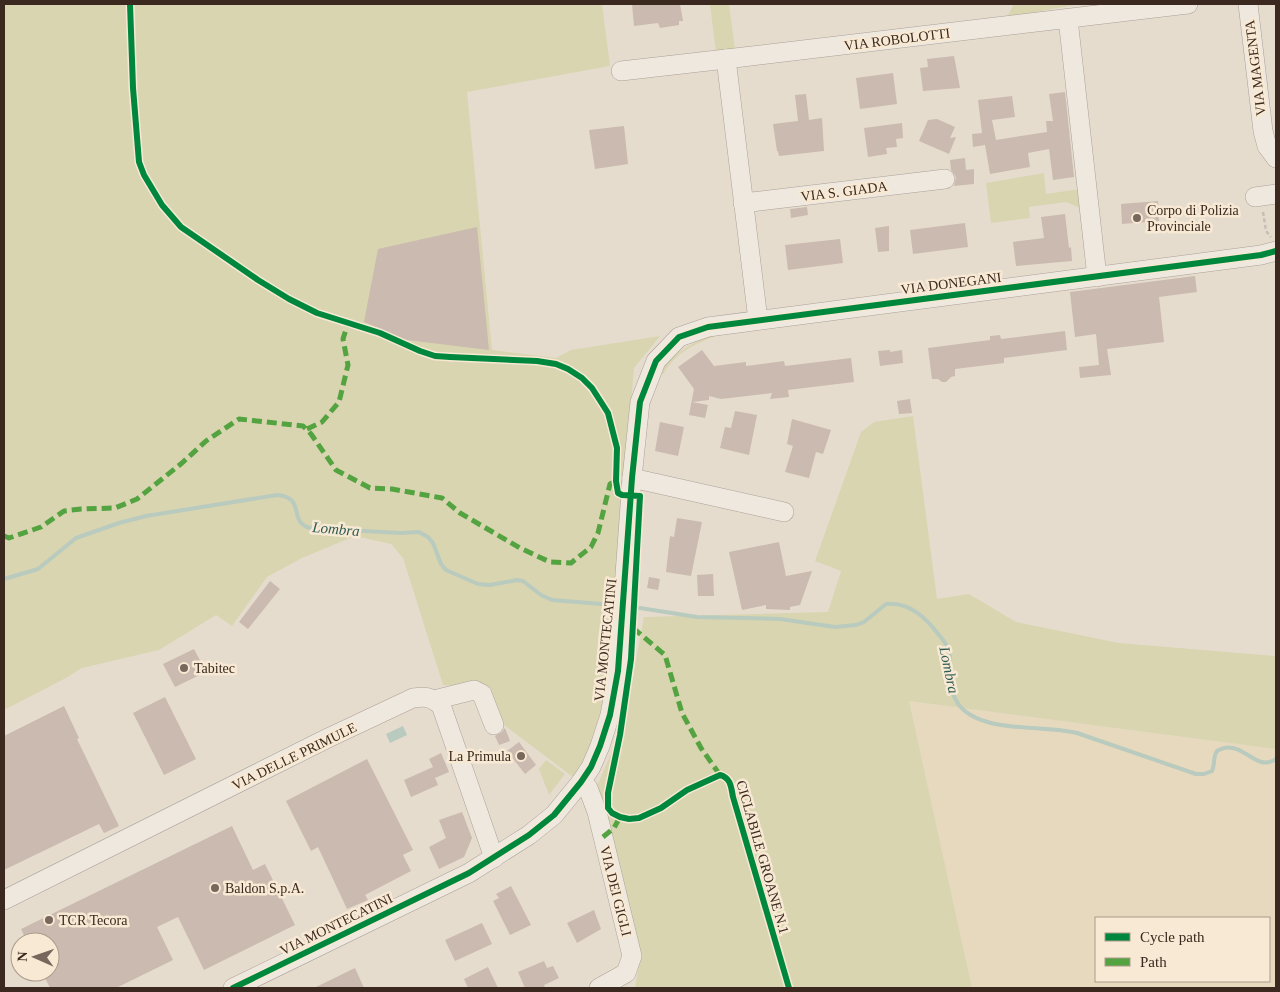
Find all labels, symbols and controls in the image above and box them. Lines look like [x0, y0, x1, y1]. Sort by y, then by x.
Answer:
street label: VIA MAGENTA [1242, 18, 1269, 117]
street label: VIA ROBOLOTTI [843, 25, 951, 53]
street label: VIA S. GIADA [800, 179, 889, 204]
place label: Corpo di Polizia Provinciale [1147, 203, 1240, 234]
marker: Corpo di Polizia Provinciale [1131, 212, 1143, 224]
street label: VIA DONEGANI [900, 270, 1003, 297]
water label: Lombra [311, 519, 360, 539]
street label: VIA MONTECATINI [592, 578, 619, 702]
water label: Lombra [936, 644, 962, 695]
place label: Tabitec [194, 661, 235, 676]
marker: Tabitec [178, 662, 190, 674]
street label: VIA DELLE PRIMULE [229, 720, 359, 793]
place label: La Primula [448, 749, 512, 764]
marker: La Primula [515, 750, 527, 762]
street label: CICLABILE GROANE N.1 [733, 779, 792, 936]
street label: VIA DEI GIGLI [597, 844, 634, 938]
place label: Baldon S.p.A. [225, 881, 304, 896]
marker: Baldon S.p.A. [209, 882, 221, 894]
street label: VIA MONTECATINI [278, 891, 395, 958]
place label: TCR Tecora [59, 913, 128, 928]
marker: TCR Tecora [43, 914, 55, 926]
legend [1095, 917, 1270, 982]
text: Cycle path [1140, 929, 1205, 945]
north arrow [10, 932, 60, 982]
text: N [15, 951, 30, 962]
text: Path [1140, 954, 1167, 970]

